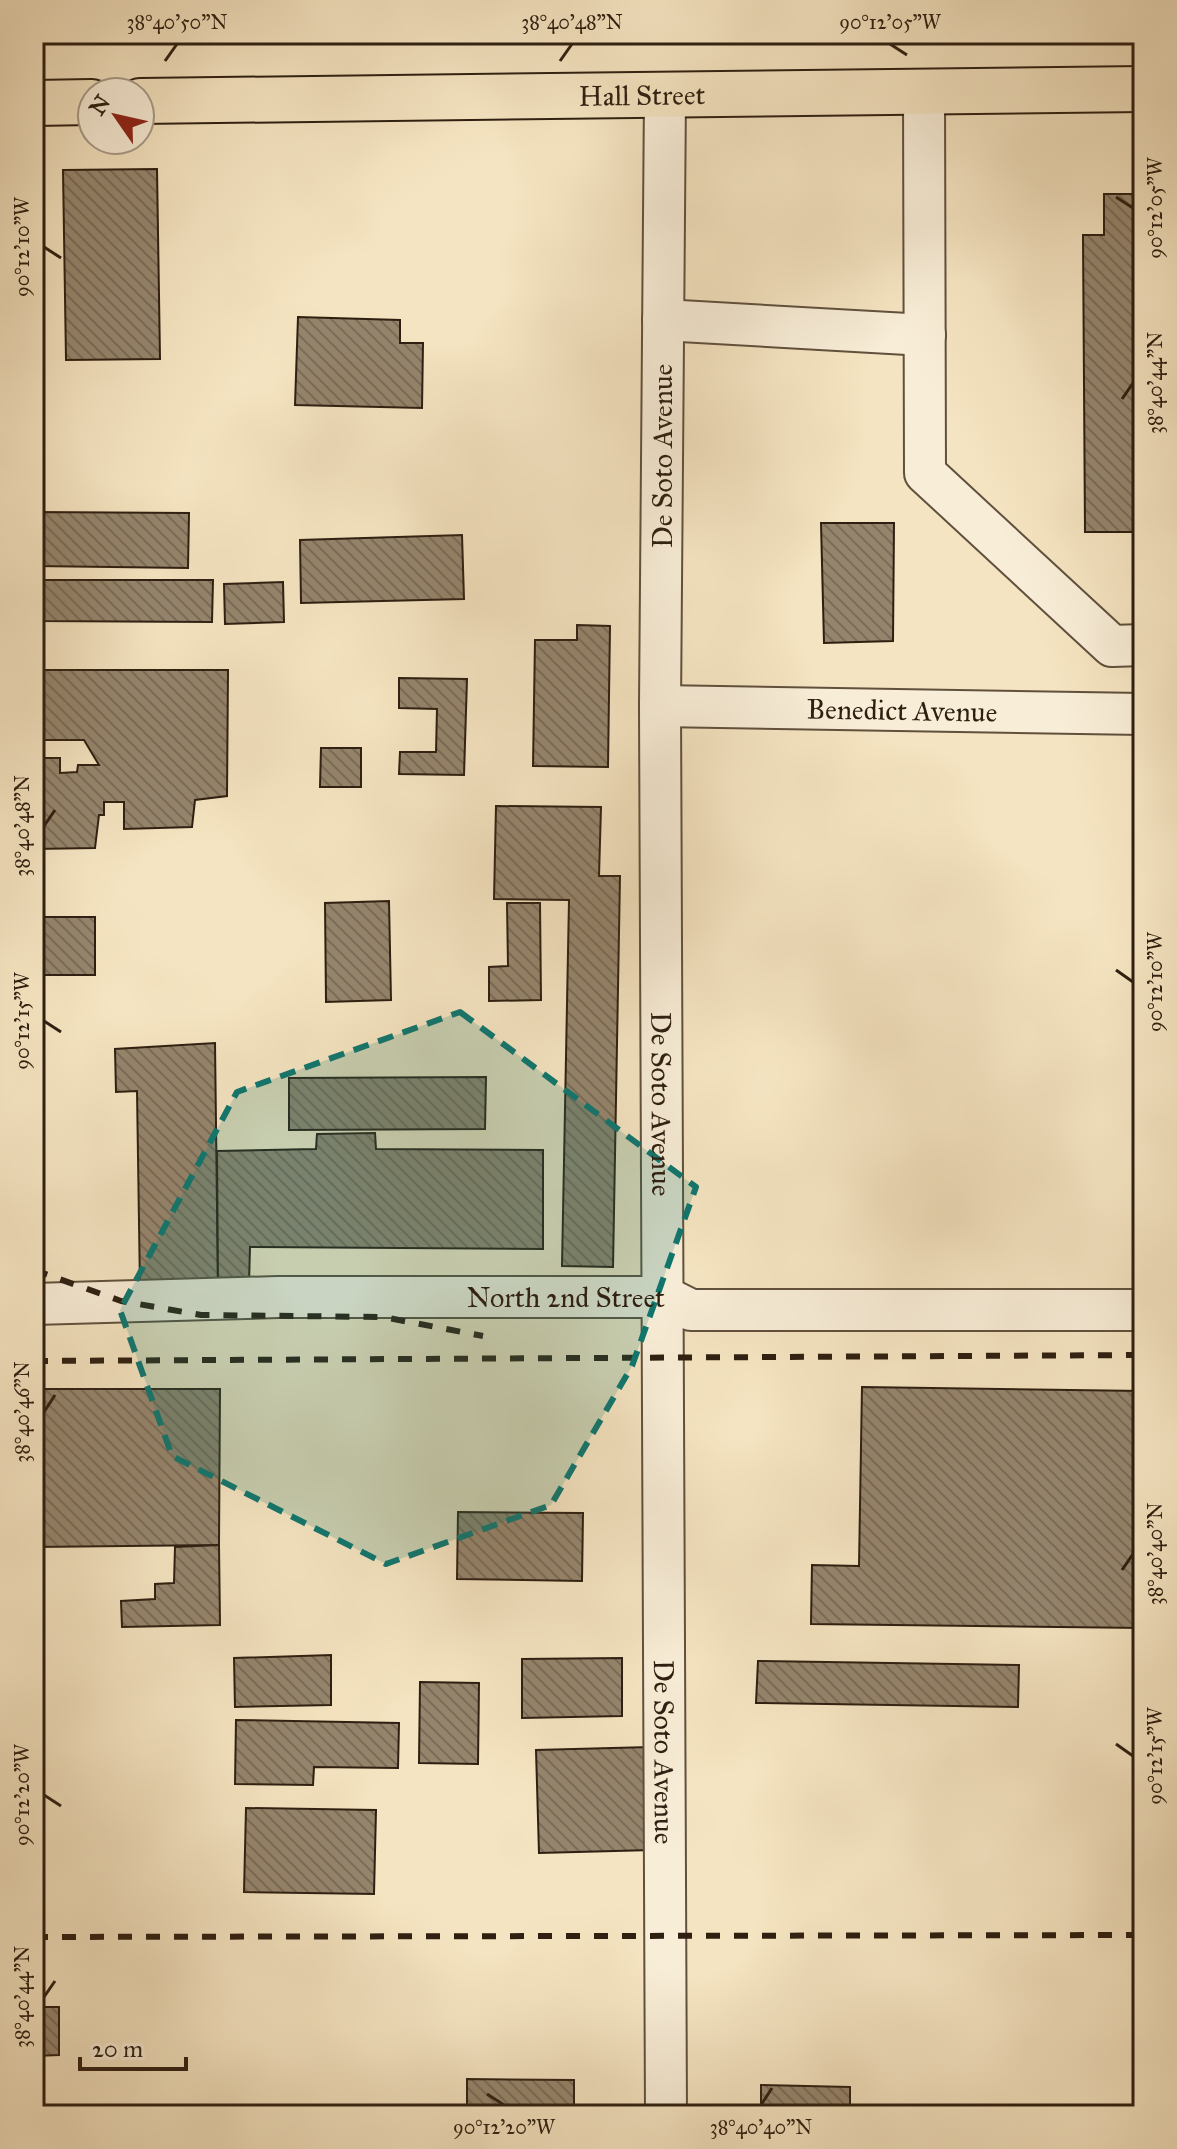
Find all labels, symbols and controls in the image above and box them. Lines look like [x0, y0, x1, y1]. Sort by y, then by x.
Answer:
text: 38°40'50"N [127, 10, 227, 34]
text: 38°40'48"N [521, 10, 623, 34]
text: 90°12'05"W [839, 10, 942, 34]
north arrow [76, 76, 156, 156]
street label: Hall Street [578, 77, 706, 114]
text: N [83, 90, 116, 120]
text: 90°12'05"W [1143, 156, 1167, 259]
text: 90°12'10"W [10, 196, 34, 297]
text: 38°40'44"N [1143, 332, 1167, 434]
street label: De Soto Avenue [645, 364, 680, 548]
street label: Benedict Avenue [806, 691, 998, 730]
text: 38°40'48"N [10, 775, 34, 877]
text: 90°12'10"W [1143, 931, 1167, 1032]
text: 90°12'15"W [10, 971, 34, 1070]
street label: De Soto Avenue [643, 1012, 679, 1196]
street label: North 2nd Street [467, 1280, 665, 1315]
text: 38°40'46"N [10, 1361, 34, 1463]
text: 38°40'40"N [1143, 1503, 1167, 1605]
street label: De Soto Avenue [646, 1660, 682, 1844]
text: 90°12'15"W [1143, 1706, 1167, 1805]
text: 90°12'20"W [10, 1743, 34, 1846]
text: 38°40'44"N [10, 1946, 34, 2048]
scale bar [80, 2021, 186, 2071]
text: 20 m [92, 2034, 143, 2064]
text: 90°12'20"W [453, 2115, 556, 2139]
text: 38°40'40"N [710, 2115, 812, 2139]

